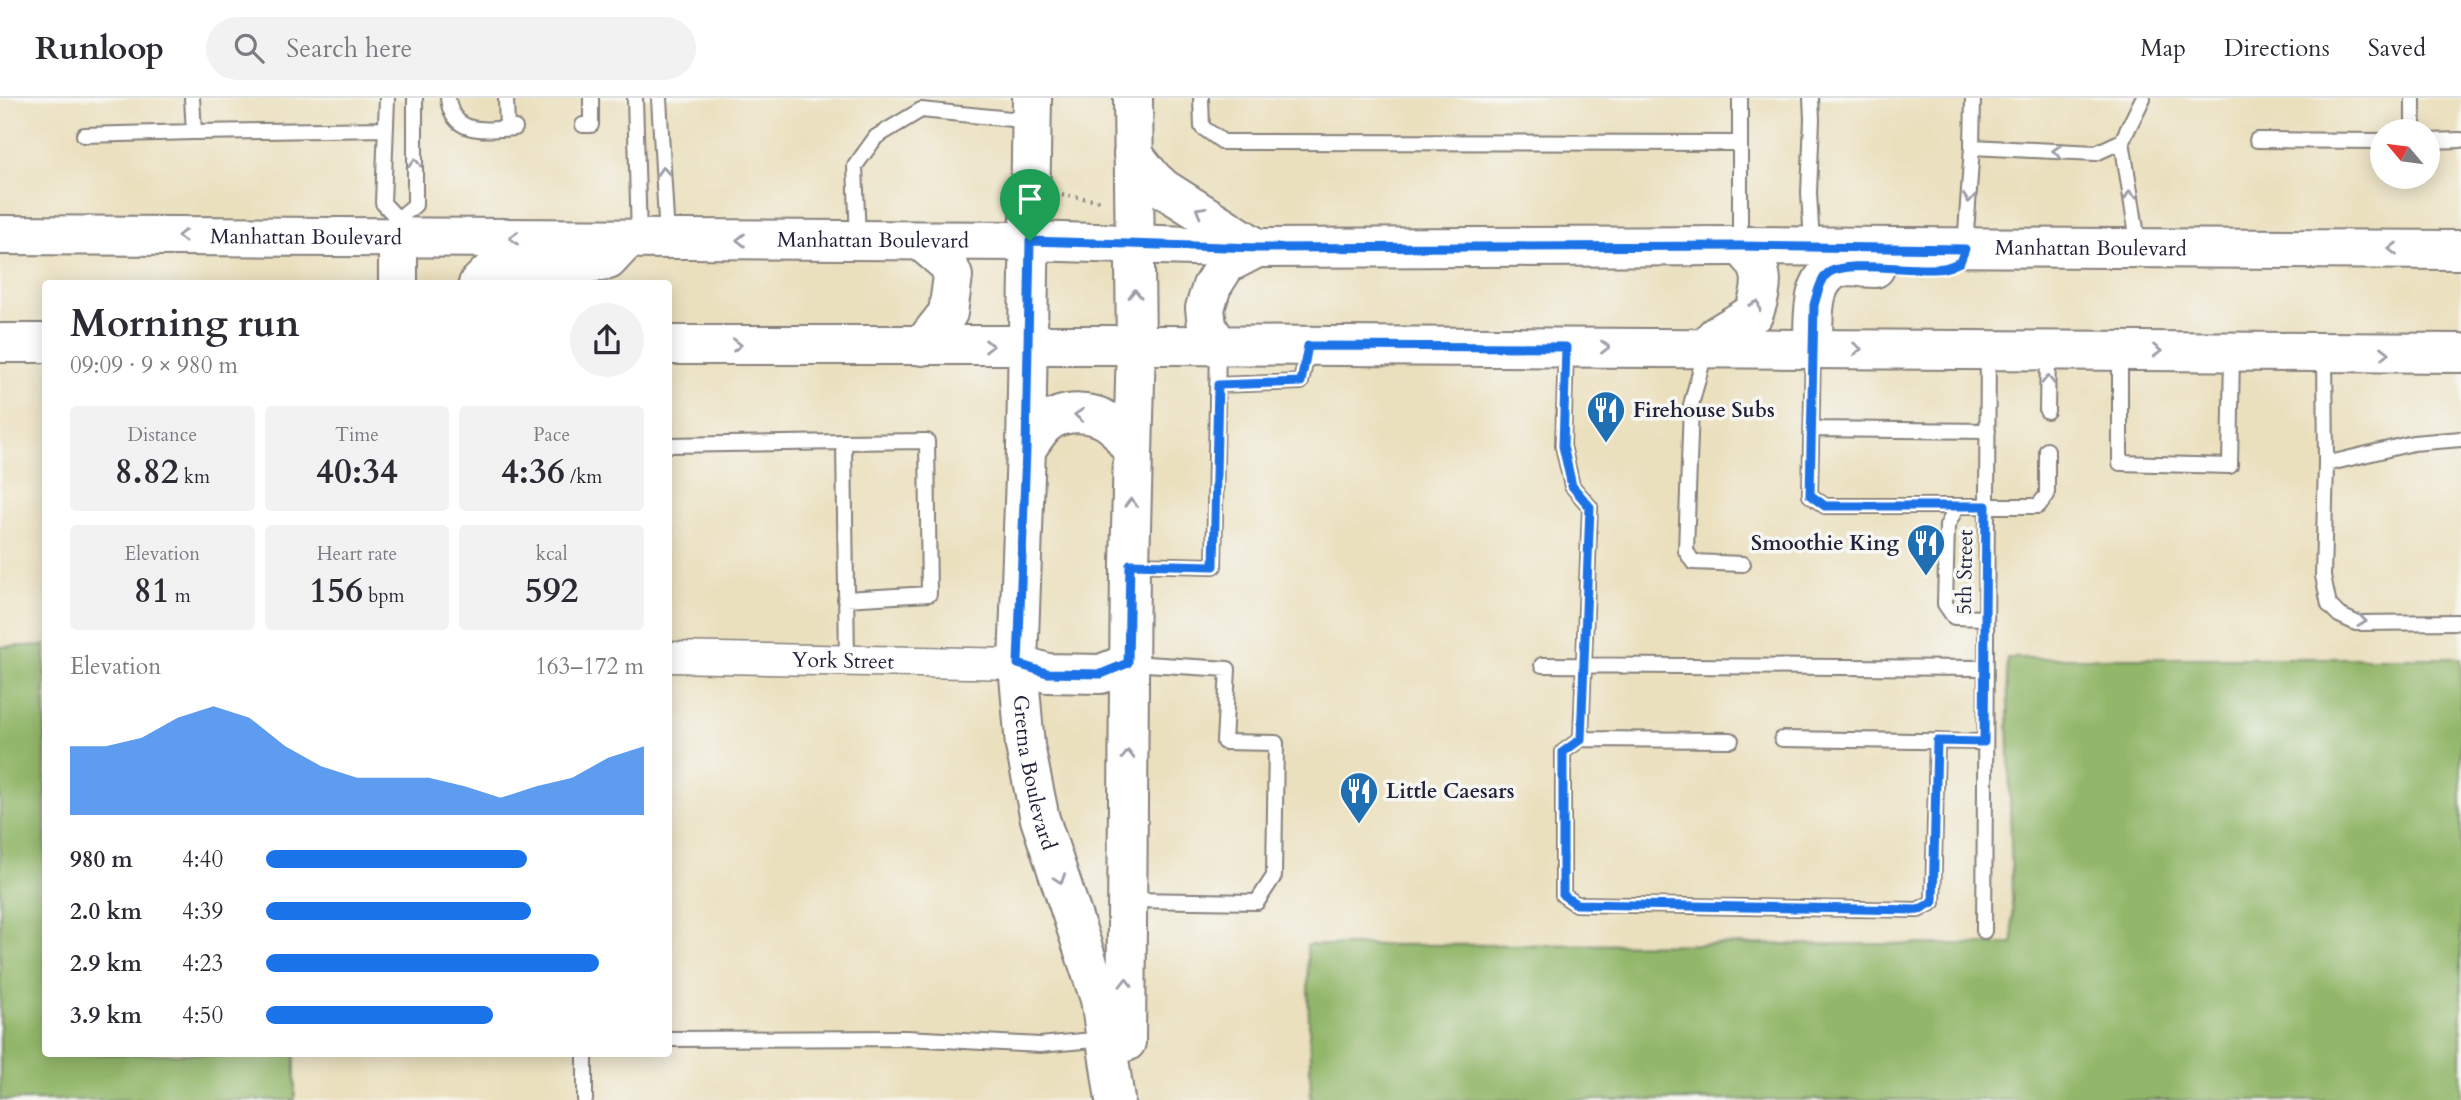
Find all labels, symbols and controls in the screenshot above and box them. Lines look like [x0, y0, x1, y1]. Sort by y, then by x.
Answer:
search box [206, 17, 696, 80]
text: Runloop [35, 26, 164, 71]
icon: search [230, 29, 268, 67]
text: Search here [286, 31, 412, 66]
text: Map [2140, 32, 2186, 65]
text: Directions [2224, 32, 2330, 65]
text: Saved [2368, 32, 2426, 65]
north arrow [2370, 119, 2440, 189]
map controls [2370, 119, 2440, 189]
one-way arrow [2051, 144, 2062, 159]
one-way arrow [407, 157, 423, 168]
one-way arrow [656, 165, 671, 176]
pin [1000, 169, 1060, 241]
icon: arrive [1011, 180, 1049, 218]
one-way arrow [2123, 189, 2138, 201]
one-way arrow [1962, 192, 1977, 203]
one-way arrow [1194, 207, 1207, 220]
street label: Manhattan Boulevard [210, 222, 402, 252]
street label: Manhattan Boulevard [777, 225, 969, 255]
one-way arrow [177, 228, 187, 244]
one-way arrow [508, 230, 519, 246]
one-way arrow [736, 232, 747, 247]
street label: Manhattan Boulevard [1995, 233, 2187, 263]
one-way arrow [2387, 241, 2398, 257]
one-way arrow [1127, 288, 1143, 299]
text: Morning run [70, 298, 300, 350]
one-way arrow [1748, 300, 1762, 312]
button: share [570, 303, 644, 377]
one-way arrow [732, 337, 742, 353]
one-way arrow [984, 338, 994, 354]
one-way arrow [1600, 339, 1610, 355]
one-way arrow [1852, 341, 1862, 357]
one-way arrow [2152, 343, 2163, 358]
one-way arrow [2380, 345, 2391, 361]
text: 09:09 · 9 × 980 m [70, 350, 238, 381]
one-way arrow [2040, 374, 2056, 385]
restaurant icon: Firehouse Subs [1585, 389, 1627, 444]
place label: Firehouse Subs [1633, 396, 1775, 425]
one-way arrow [1073, 408, 1084, 423]
text: Distance [128, 422, 197, 448]
text: Time [335, 422, 379, 448]
text: Pace [533, 422, 570, 448]
text: 8.82 [115, 448, 179, 496]
text: 40:34 [316, 448, 398, 496]
text: 4:36 [501, 448, 565, 496]
text: km [179, 464, 210, 490]
text: /km [565, 464, 602, 490]
one-way arrow [1123, 498, 1138, 509]
restaurant icon: Smoothie King [1905, 522, 1947, 577]
place label: Smoothie King [1751, 529, 1899, 558]
street label: 5th Street [1950, 529, 1980, 615]
text: Elevation [125, 541, 200, 567]
text: Heart rate [317, 541, 397, 567]
text: kcal [536, 541, 568, 567]
text: 81 [134, 567, 170, 615]
text: 156 [309, 567, 363, 615]
text: 592 [525, 567, 579, 615]
text: m [170, 583, 191, 609]
text: bpm [363, 583, 405, 609]
one-way arrow [2356, 614, 2368, 629]
street label: York Street [792, 645, 895, 676]
text: Elevation [70, 651, 161, 682]
text: 163–172 m [535, 651, 644, 682]
street label: Gretna Boulevard [1006, 694, 1064, 854]
one-way arrow [1120, 750, 1136, 760]
restaurant icon: Little Caesars [1338, 770, 1380, 825]
place label: Little Caesars [1386, 777, 1515, 806]
text: 980 m [70, 844, 133, 875]
text: 4:40 [182, 844, 223, 875]
one-way arrow [1052, 872, 1066, 885]
text: 2.0 km [70, 896, 142, 927]
text: 4:39 [182, 896, 223, 927]
text: 2.9 km [70, 948, 142, 979]
text: 4:23 [182, 948, 223, 979]
one-way arrow [1118, 977, 1134, 988]
text: 3.9 km [70, 1000, 142, 1031]
text: 4:50 [182, 1000, 223, 1031]

